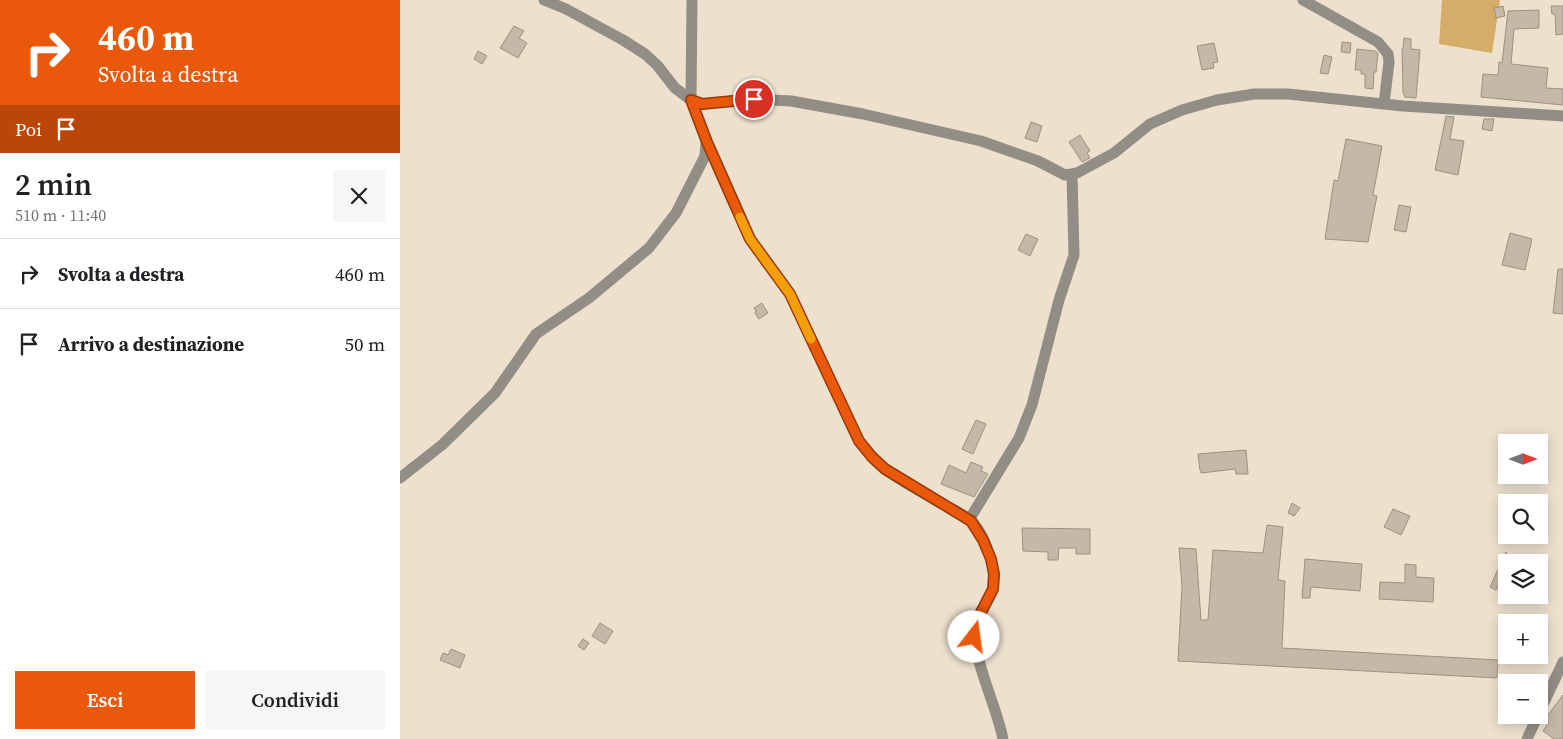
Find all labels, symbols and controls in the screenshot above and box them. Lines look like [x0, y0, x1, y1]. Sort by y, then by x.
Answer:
text: 460 m [98, 14, 194, 62]
icon: right [15, 20, 80, 85]
text: Svolta a destra [98, 59, 238, 89]
pin [733, 78, 775, 120]
icon: arrive [740, 85, 768, 113]
icon: arrive [52, 115, 80, 143]
text: Poi [15, 116, 42, 142]
text: 2 min [15, 164, 92, 205]
button: close [333, 170, 385, 222]
text: 510 m · 11:40 [15, 204, 106, 226]
icon: right [15, 260, 43, 288]
text: Svolta a destra [58, 261, 184, 287]
text: 460 m [335, 261, 385, 287]
icon: arrive [15, 330, 43, 358]
text: Arrivo a destinazione [58, 331, 244, 357]
text: 50 m [344, 331, 385, 357]
north arrow [1498, 434, 1548, 484]
map controls [1498, 434, 1548, 724]
button: search [1498, 494, 1548, 544]
button: layers [1498, 554, 1548, 604]
position arrow [947, 610, 999, 662]
button: + [1498, 614, 1548, 664]
button: Esci [15, 671, 195, 729]
button: Condividi [205, 671, 385, 729]
button: − [1498, 674, 1548, 724]

